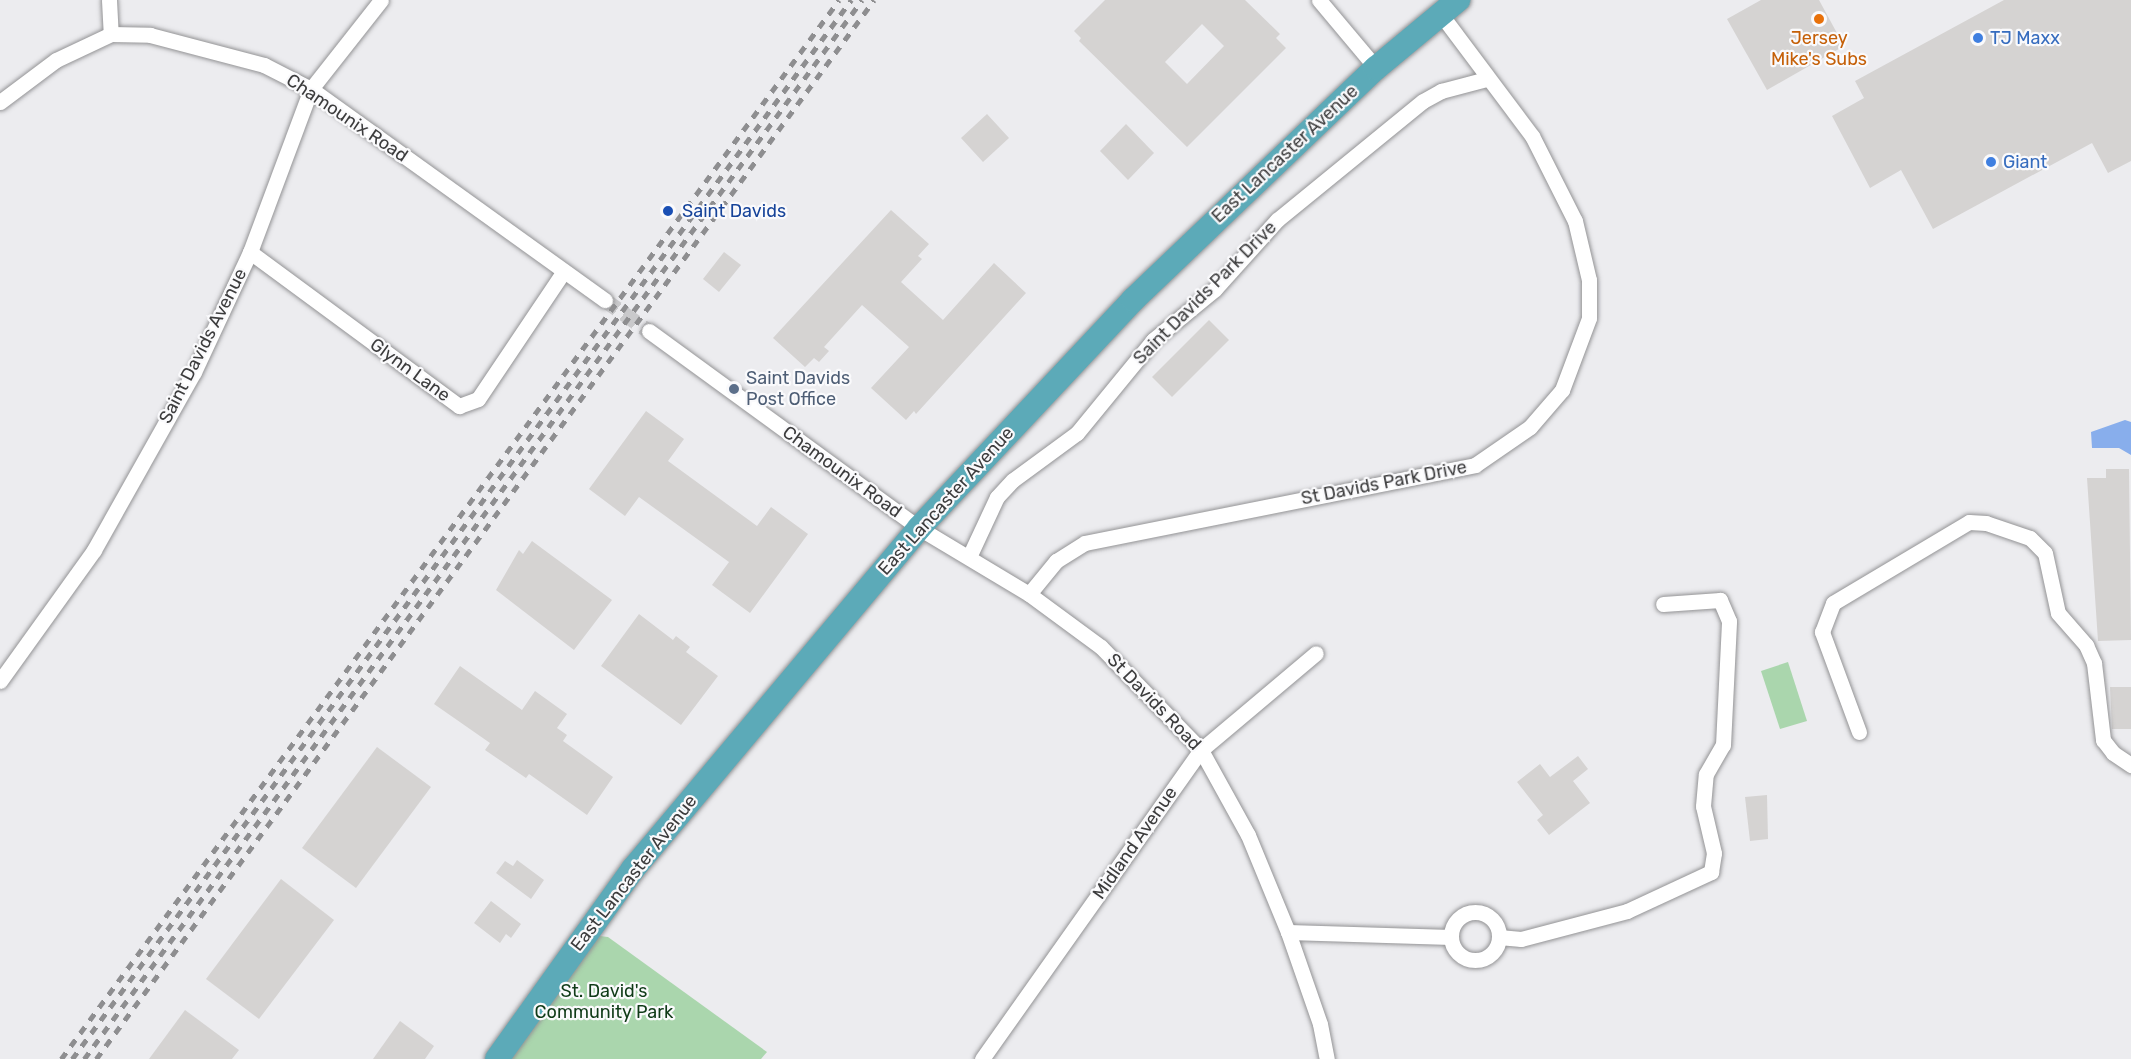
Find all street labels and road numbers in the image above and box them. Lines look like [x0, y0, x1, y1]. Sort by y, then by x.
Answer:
street label: Chamounix Road [282, 69, 412, 167]
street label: East Lancaster Avenue [1207, 80, 1363, 228]
street label: Saint Davids Park Drive [1129, 217, 1281, 369]
street label: Saint Davids Avenue [154, 265, 252, 427]
street label: Glynn Lane [366, 334, 454, 406]
street label: Chamounix Road [778, 422, 906, 522]
street label: East Lancaster Avenue [873, 422, 1019, 580]
street label: St Davids Park Drive [1299, 456, 1469, 510]
street label: St Davids Road [1102, 649, 1206, 755]
street label: Midland Avenue [1088, 782, 1182, 904]
street label: East Lancaster Avenue [566, 790, 702, 956]

